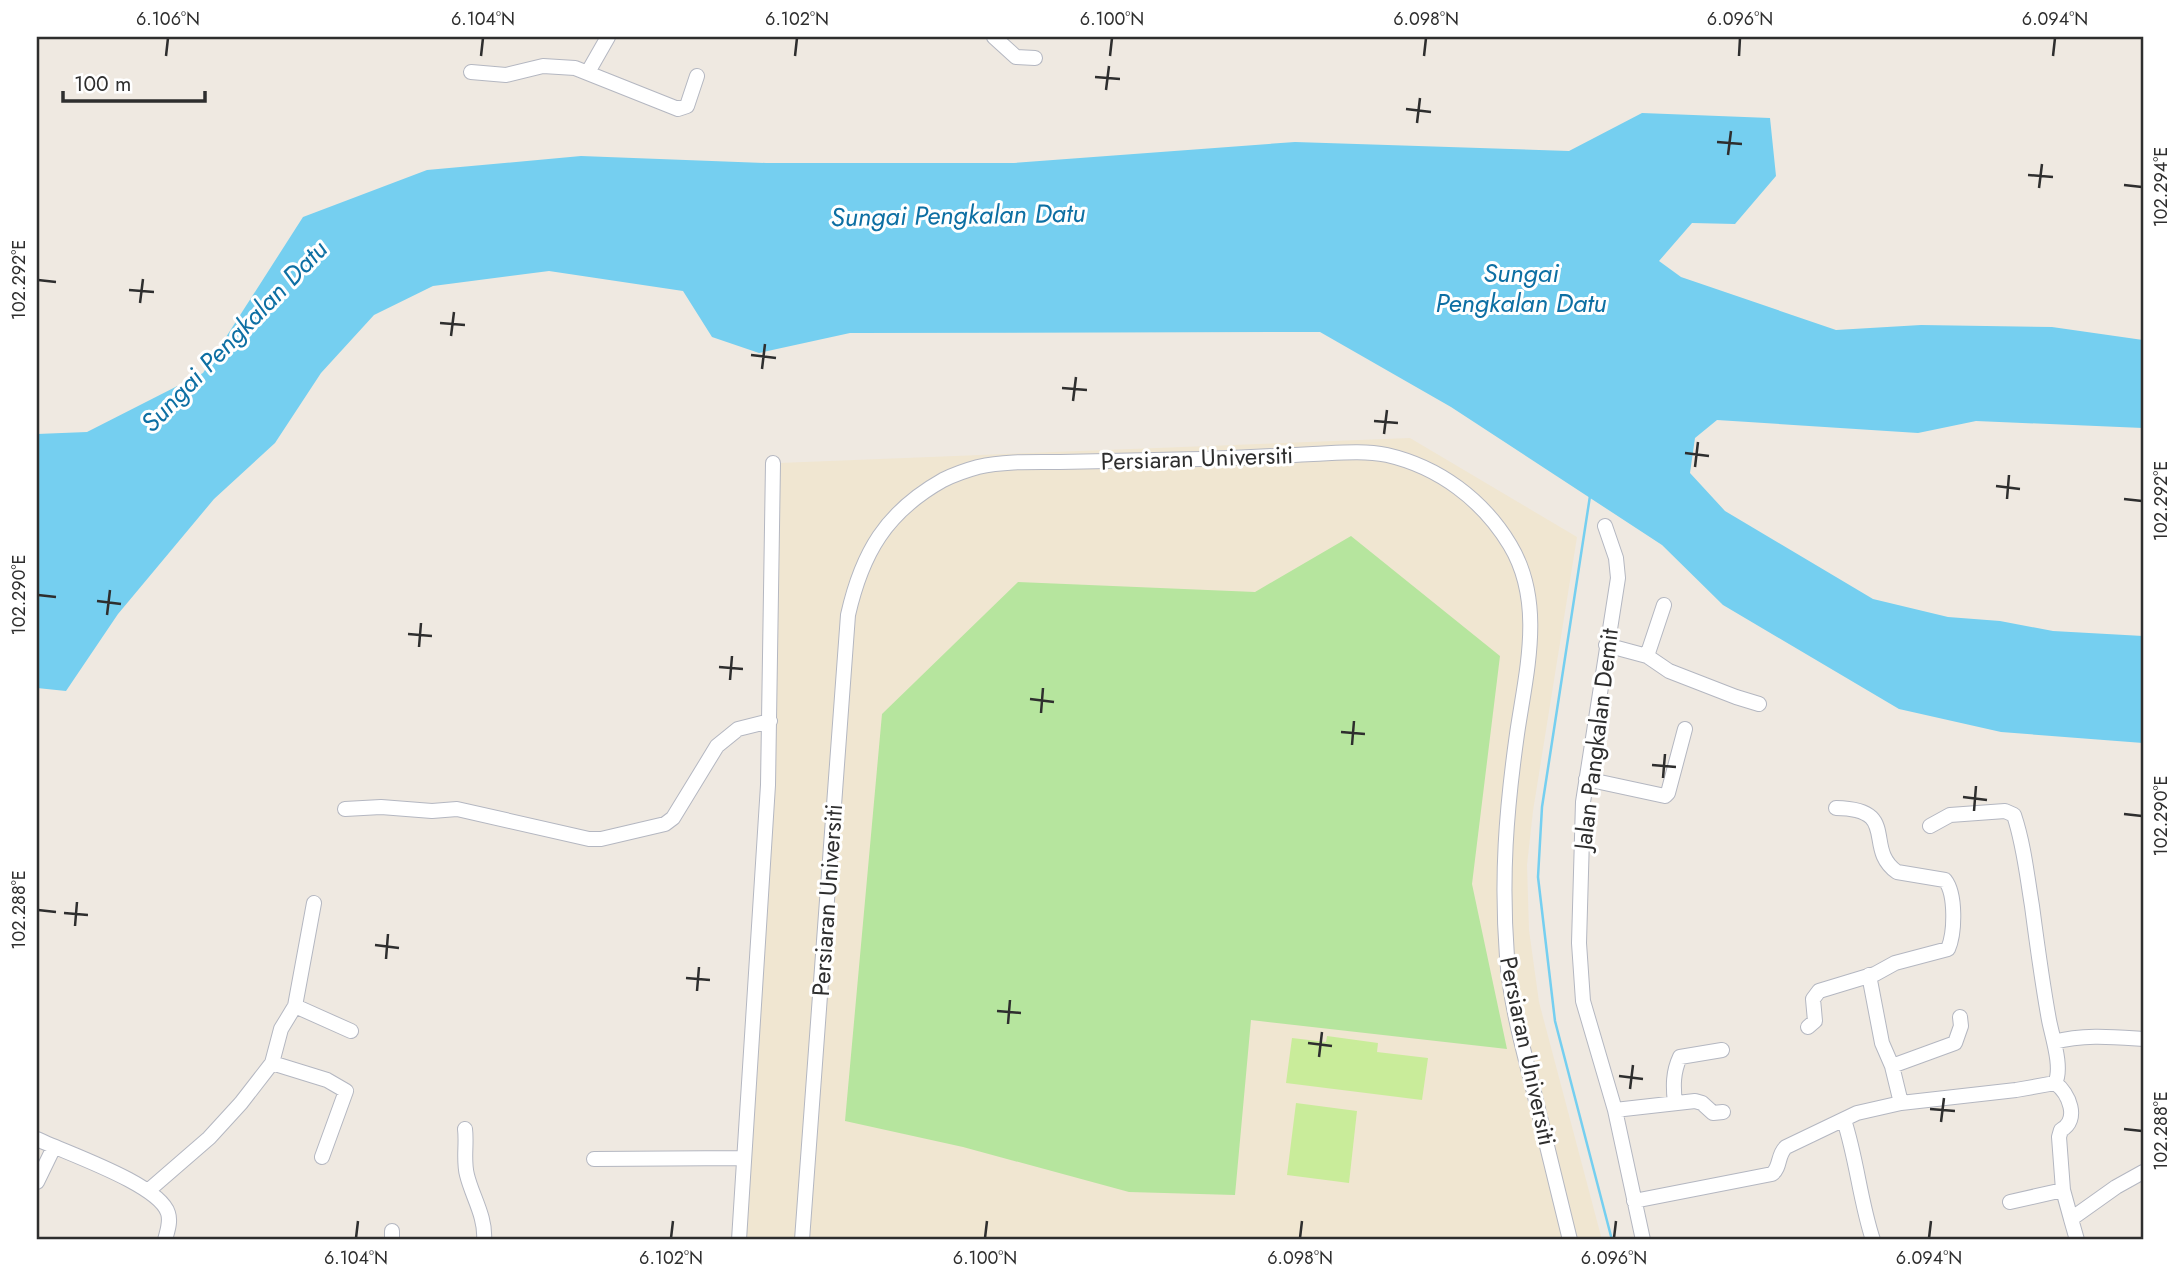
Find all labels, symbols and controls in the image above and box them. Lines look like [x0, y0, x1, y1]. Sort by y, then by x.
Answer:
text: 6.106°N [136, 6, 200, 32]
text: 6.104°N [451, 6, 515, 32]
text: 6.102°N [765, 6, 829, 32]
text: 6.100°N [1080, 6, 1144, 32]
text: 6.098°N [1393, 6, 1459, 32]
text: 6.096°N [1707, 6, 1773, 32]
text: 6.094°N [2022, 6, 2088, 32]
scale bar [63, 60, 205, 104]
text: 100 m [74, 69, 131, 99]
text: 102.294°E [2148, 147, 2174, 227]
water label: Sungai Pengkalan Datu [830, 194, 1086, 236]
water label: Sungai Pengkalan Datu [132, 231, 336, 441]
text: 102.292°E [6, 240, 32, 320]
water label: Sungai Pengkalan Datu [1435, 254, 1607, 322]
street label: Persiaran Universiti [1100, 437, 1294, 479]
text: 102.292°E [2148, 461, 2174, 541]
text: 102.290°E [6, 555, 32, 635]
street label: Jalan Pangkalan Demit [1565, 626, 1627, 855]
text: 102.290°E [2148, 776, 2174, 856]
street label: Persiaran Universiti [803, 803, 851, 997]
text: 102.288°E [6, 870, 32, 950]
street label: Persiaran Universiti [1491, 953, 1565, 1149]
text: 102.288°E [2148, 1091, 2174, 1171]
text: 6.104°N [324, 1245, 388, 1271]
text: 6.102°N [639, 1245, 703, 1271]
text: 6.100°N [953, 1245, 1017, 1271]
text: 6.098°N [1267, 1245, 1333, 1271]
text: 6.096°N [1581, 1245, 1647, 1271]
text: 6.094°N [1896, 1245, 1962, 1271]

